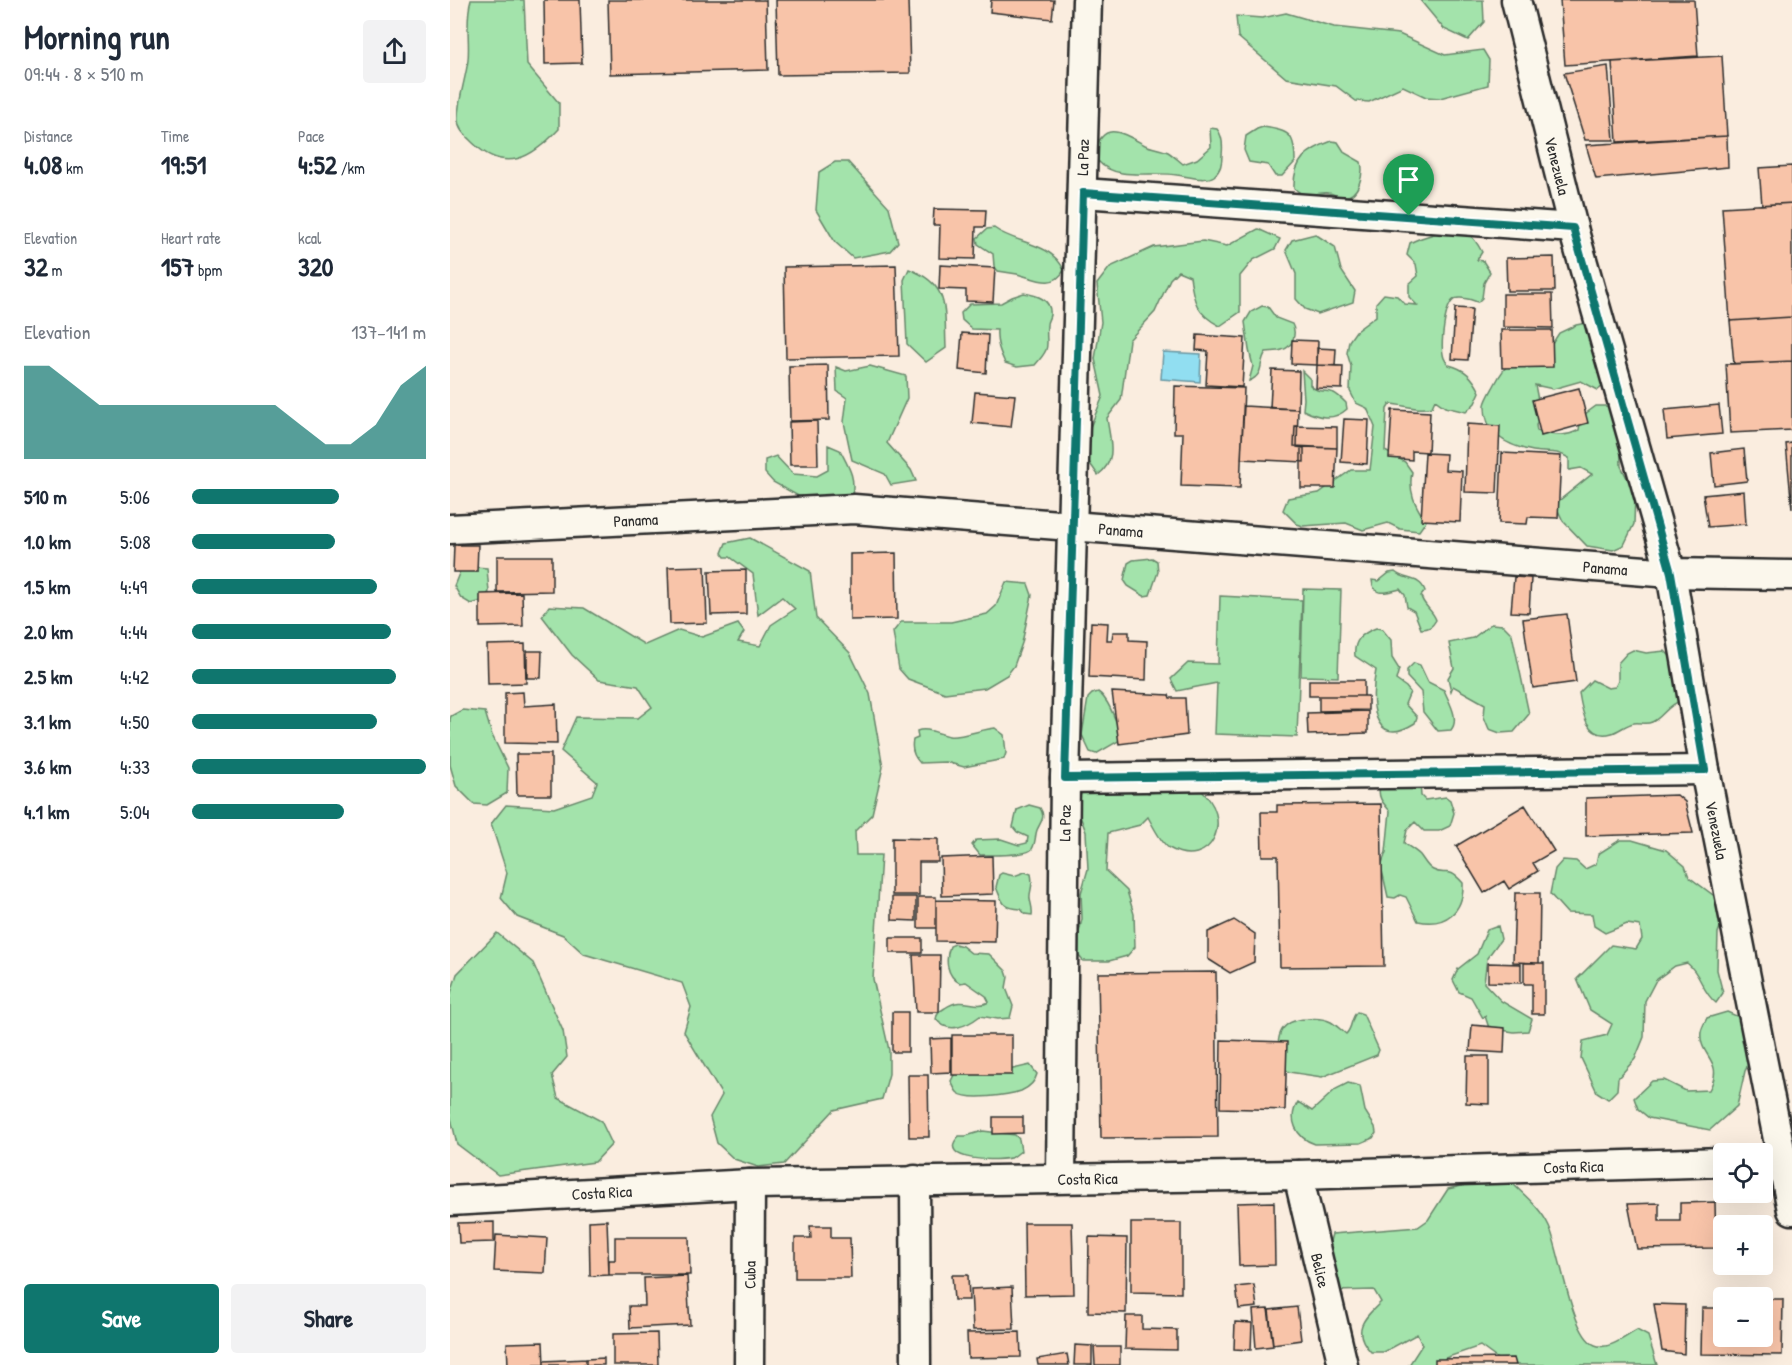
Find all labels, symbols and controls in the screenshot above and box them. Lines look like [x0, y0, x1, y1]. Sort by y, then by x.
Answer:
text: Morning run [24, 15, 170, 59]
button: share [363, 20, 426, 83]
text: 09:44 · 8 × 510 m [24, 60, 144, 87]
text: Distance [24, 125, 73, 147]
text: Time [161, 125, 189, 147]
text: Pace [298, 125, 325, 147]
street label: Venezuela [1540, 135, 1575, 197]
street label: La Paz [1071, 138, 1094, 176]
text: 4.08 [24, 147, 62, 182]
text: 19:51 [161, 147, 206, 182]
text: 4:52 [298, 147, 337, 182]
pin [1383, 154, 1434, 216]
text: km [62, 157, 83, 179]
text: /km [337, 157, 365, 179]
icon: arrive [1392, 163, 1425, 196]
text: Elevation [24, 227, 77, 249]
text: Heart rate [161, 227, 221, 249]
text: kcal [298, 227, 321, 249]
text: 32 [24, 249, 48, 284]
text: 157 [161, 249, 194, 284]
text: 320 [298, 249, 333, 284]
text: m [48, 259, 62, 281]
text: bpm [194, 259, 222, 281]
text: Elevation [24, 318, 90, 345]
text: 137–141 m [351, 318, 426, 345]
text: 510 m [24, 483, 67, 510]
text: 5:06 [120, 483, 150, 510]
street label: Panama [613, 508, 659, 532]
street label: Panama [1098, 517, 1144, 543]
text: 1.0 km [24, 528, 71, 555]
text: 5:08 [120, 528, 151, 555]
street label: Panama [1582, 555, 1628, 581]
text: 1.5 km [24, 573, 71, 600]
text: 4:49 [120, 573, 147, 600]
text: 2.0 km [24, 618, 73, 645]
text: 4:44 [120, 618, 147, 645]
text: 2.5 km [24, 663, 73, 690]
text: 4:42 [120, 663, 149, 690]
text: 3.1 km [24, 708, 71, 735]
text: 4:50 [120, 708, 150, 735]
text: 3.6 km [24, 753, 72, 780]
text: 4:33 [120, 753, 150, 780]
text: 4.1 km [24, 798, 70, 825]
text: 5:04 [120, 798, 150, 825]
street label: Venezuela [1700, 799, 1733, 861]
street label: La Paz [1053, 804, 1076, 842]
map controls [1713, 1143, 1773, 1347]
button: locate [1713, 1143, 1773, 1203]
street label: Costa Rica [1543, 1155, 1604, 1179]
street label: Costa Rica [1057, 1167, 1118, 1190]
street label: Costa Rica [571, 1180, 632, 1205]
button: + [1713, 1215, 1773, 1275]
street label: Belice [1306, 1251, 1335, 1291]
street label: Cuba [738, 1261, 761, 1289]
button: Save [24, 1284, 219, 1353]
button: Share [231, 1284, 426, 1353]
button: − [1713, 1287, 1773, 1347]

